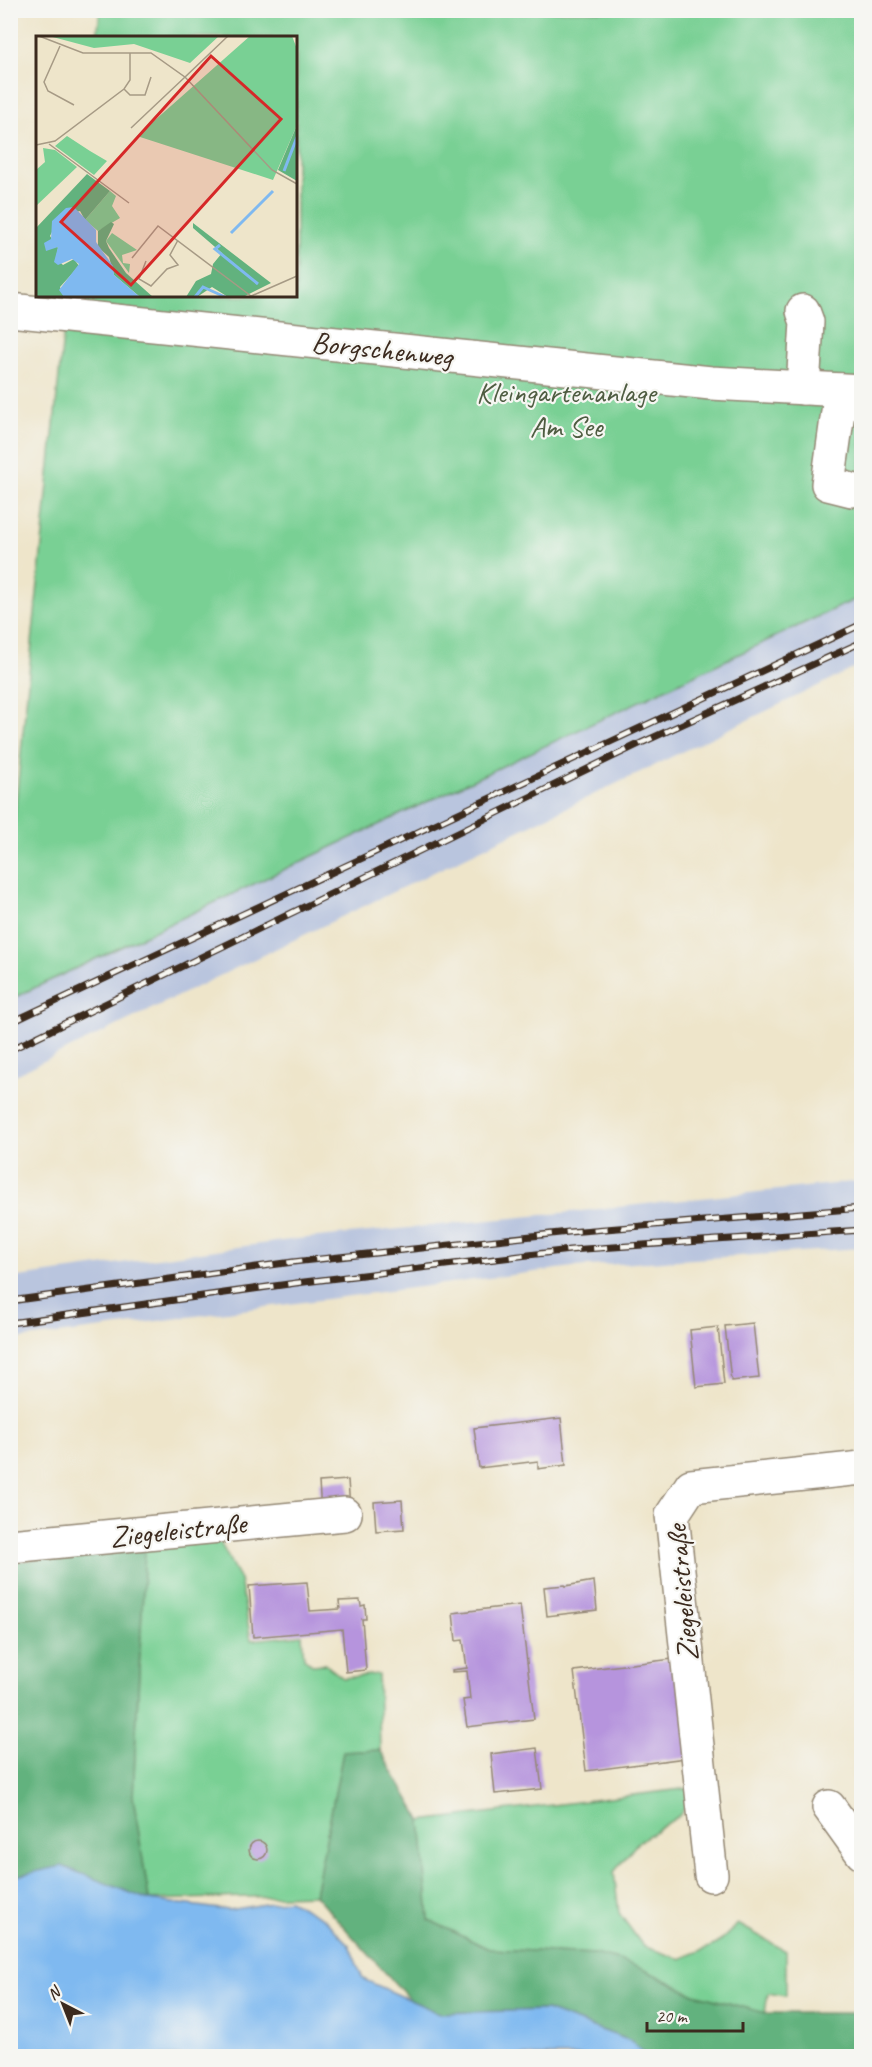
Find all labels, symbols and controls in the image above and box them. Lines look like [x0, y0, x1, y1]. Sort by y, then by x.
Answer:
inset map [36, 36, 297, 297]
street label: Borgschenweg [310, 323, 457, 376]
park label: Kleingartenanlage Am See [476, 373, 658, 445]
street label: Ziegeleistraße [108, 1504, 250, 1556]
street label: Ziegeleistraße [657, 1521, 707, 1663]
north arrow [33, 1974, 93, 2034]
text: N [43, 1981, 66, 2004]
scale bar [647, 1995, 743, 2033]
text: 20 m [656, 2005, 689, 2027]

